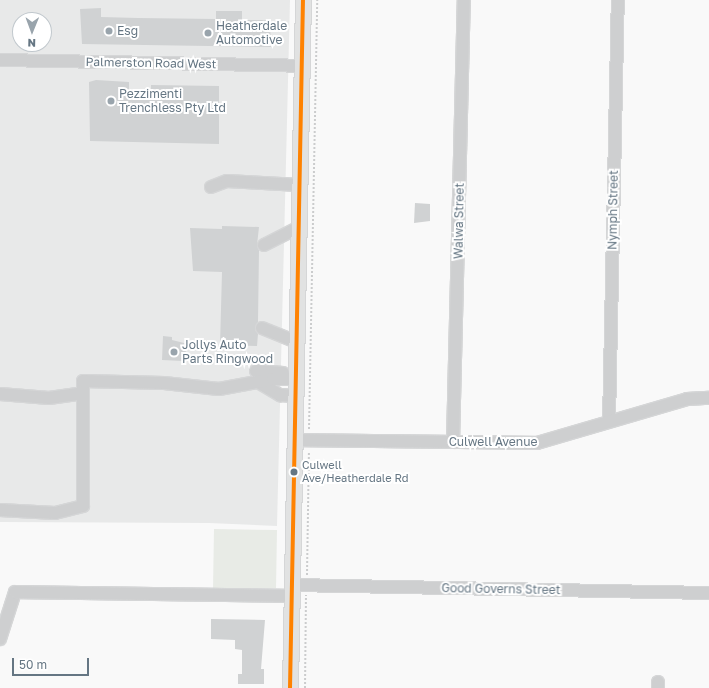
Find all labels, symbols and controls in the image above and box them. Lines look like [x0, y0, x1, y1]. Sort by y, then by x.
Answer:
north arrow [12, 12, 52, 52]
place label: Heatherdale Automotive [216, 19, 287, 47]
place label: Esg [117, 24, 138, 38]
marker: Esg [104, 26, 114, 36]
marker: Heatherdale Automotive [203, 28, 213, 38]
text: N [27, 37, 36, 50]
street label: Palmerston Road West [85, 55, 217, 71]
place label: Pezzimenti Trenchless Pty Ltd [119, 87, 226, 115]
marker: Pezzimenti Trenchless Pty Ltd [106, 96, 116, 106]
street label: Nymph Street [605, 170, 621, 250]
street label: Walwa Street [451, 183, 467, 259]
place label: Jollys Auto Parts Ringwood [182, 338, 273, 366]
marker: Jollys Auto Parts Ringwood [169, 347, 179, 357]
street label: Culwell Avenue [449, 435, 537, 449]
place label: Culwell Ave/Heatherdale Rd [302, 459, 409, 485]
marker: Culwell Ave/Heatherdale Rd [289, 467, 299, 477]
street label: Good Governs Street [441, 581, 561, 597]
scale bar [14, 650, 91, 676]
text: 50 m [19, 657, 47, 672]

